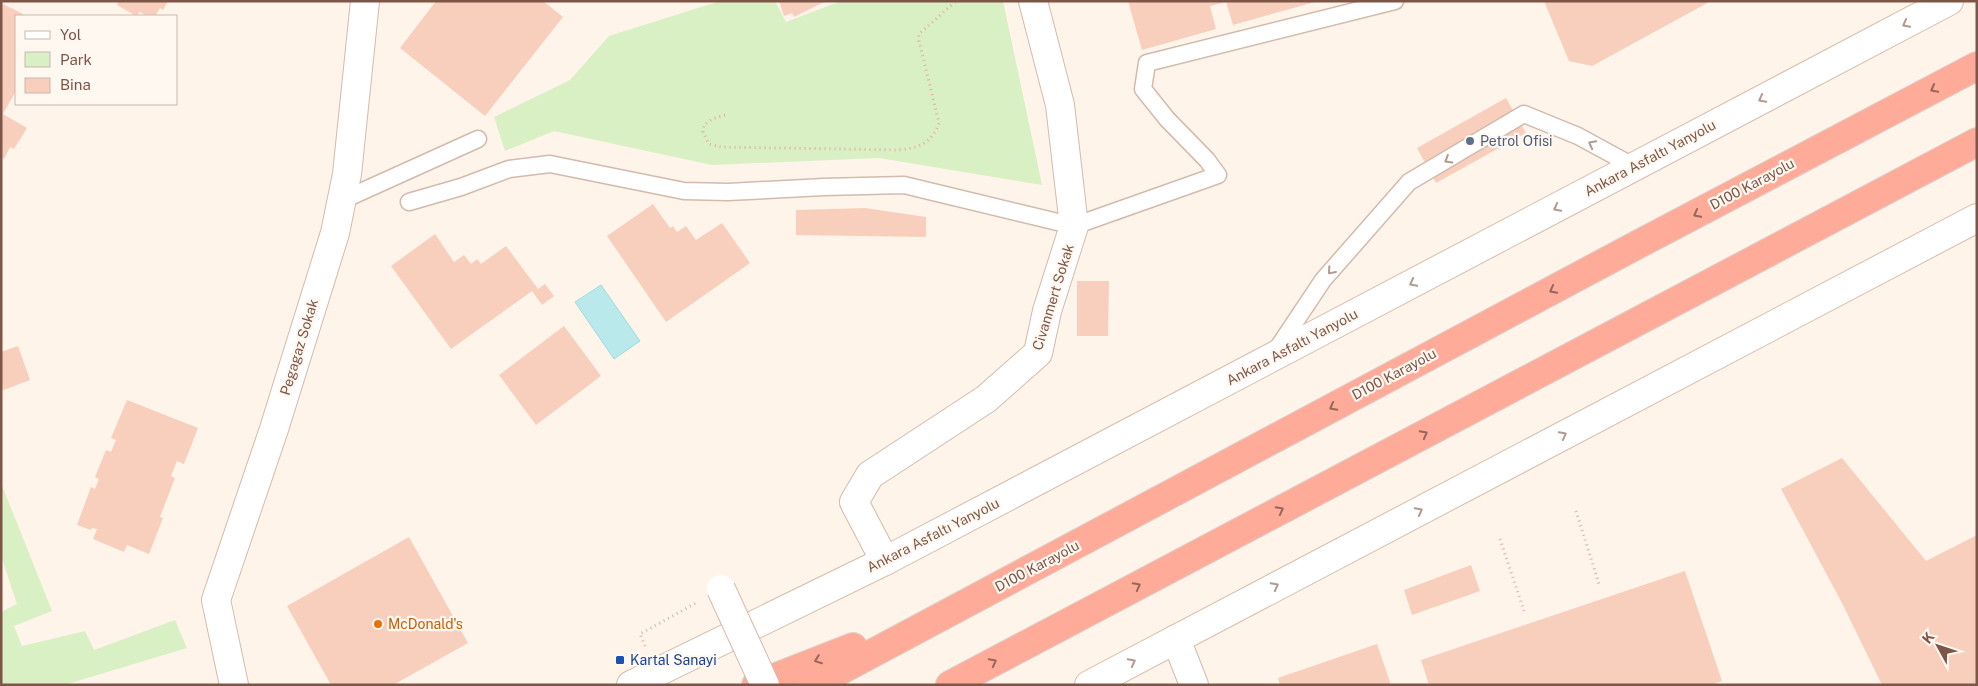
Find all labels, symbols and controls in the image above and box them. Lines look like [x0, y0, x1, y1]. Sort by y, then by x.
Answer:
legend [15, 15, 178, 105]
one-way arrow [1902, 18, 1911, 28]
text: Yol [60, 26, 81, 43]
text: Park [60, 51, 92, 68]
text: Bina [60, 76, 91, 93]
one-way arrow [1930, 83, 1939, 93]
one-way arrow [1758, 93, 1767, 103]
street label: Ankara Asfaltı Yanyolu [1582, 117, 1718, 199]
place label: Petrol Ofisi [1480, 133, 1553, 149]
marker: Petrol Ofisi [1464, 135, 1476, 147]
one-way arrow [1588, 140, 1597, 150]
one-way arrow [1444, 153, 1453, 163]
street label: D100 Karayolu [1707, 155, 1797, 213]
one-way arrow [1553, 202, 1562, 212]
one-way arrow [1693, 207, 1702, 217]
street label: Civanmert Sokak [1029, 242, 1077, 352]
one-way arrow [1328, 265, 1337, 274]
one-way arrow [1409, 277, 1418, 287]
one-way arrow [1549, 283, 1558, 293]
street label: Pegagaz Sokak [277, 297, 321, 397]
street label: Ankara Asfaltı Yanyolu [1224, 306, 1360, 388]
street label: D100 Karayolu [1349, 345, 1439, 403]
one-way arrow [1329, 401, 1338, 411]
one-way arrow [1419, 430, 1428, 440]
one-way arrow [1558, 431, 1567, 441]
street label: Ankara Asfaltı Yanyolu [864, 495, 1002, 575]
one-way arrow [1275, 506, 1284, 516]
one-way arrow [1414, 507, 1423, 517]
street label: D100 Karayolu [992, 537, 1082, 595]
one-way arrow [1131, 582, 1140, 592]
one-way arrow [1270, 582, 1279, 592]
place label: McDonald's [388, 616, 463, 632]
marker: McDonald's [372, 618, 384, 630]
north arrow [1913, 621, 1963, 671]
text: K [1919, 629, 1937, 647]
place label: Kartal Sanayi [630, 652, 717, 668]
marker: Kartal Sanayi [614, 654, 626, 666]
one-way arrow [814, 654, 823, 665]
one-way arrow [988, 658, 997, 668]
one-way arrow [1126, 658, 1135, 668]

